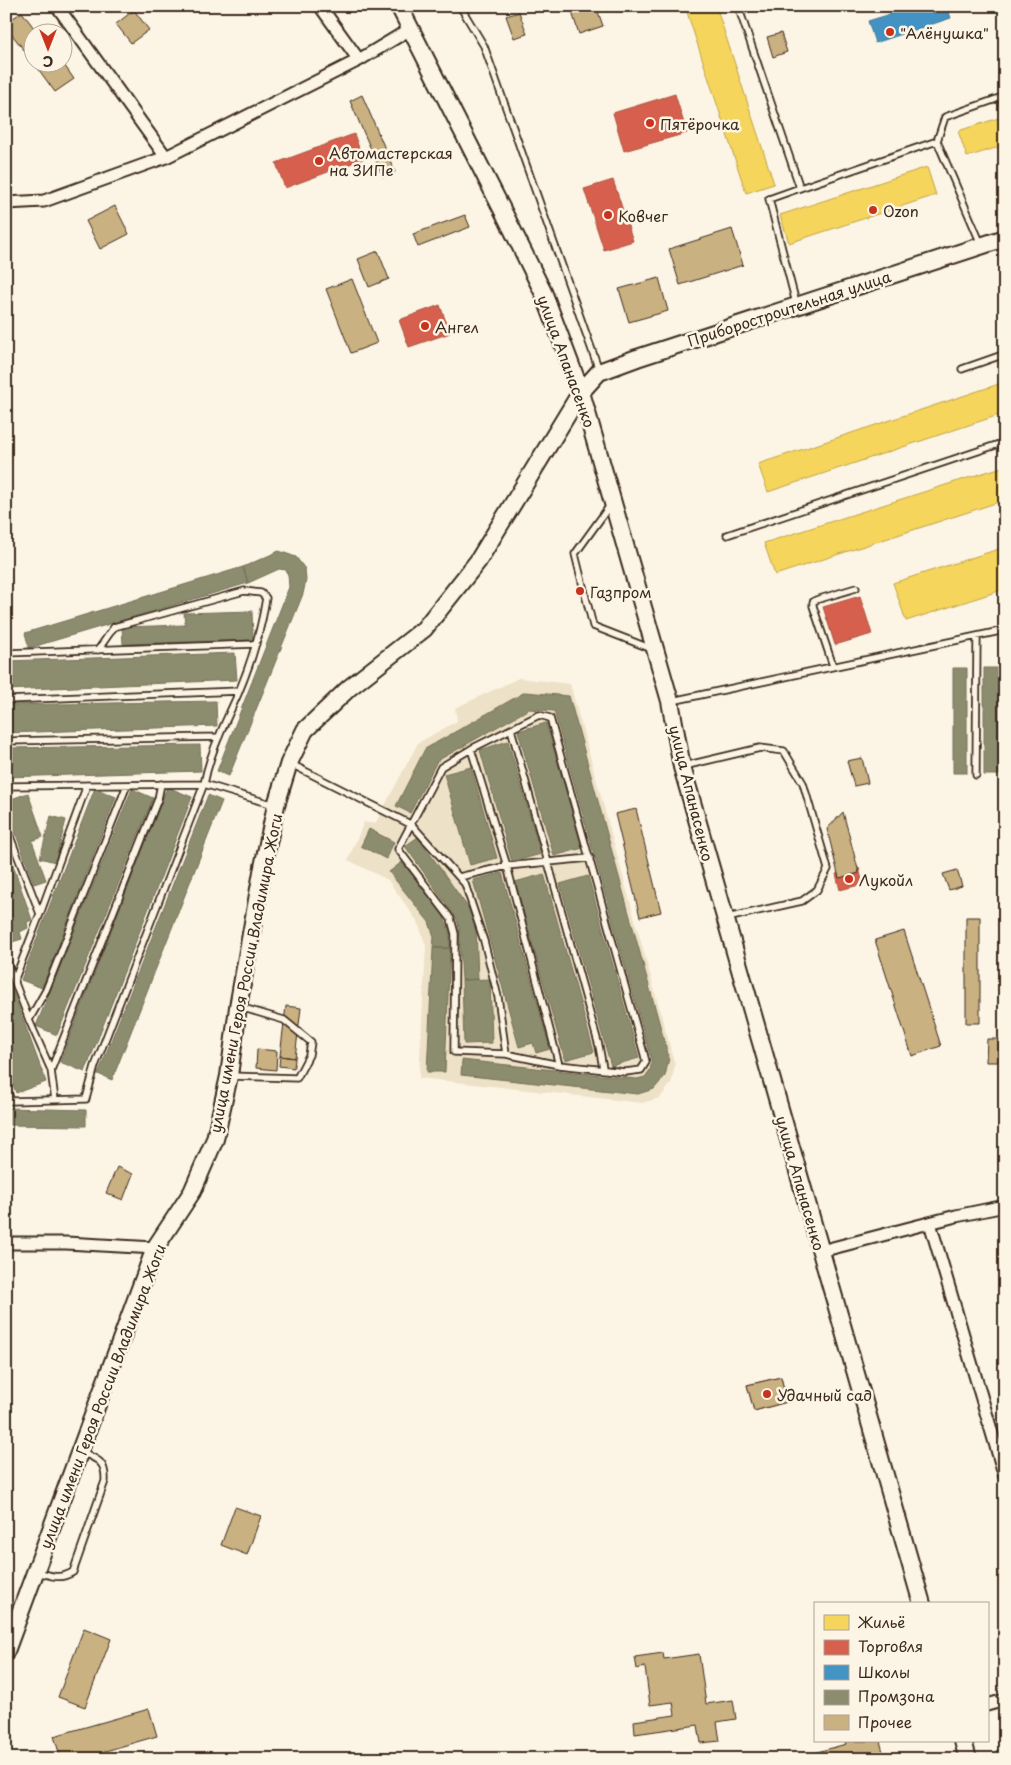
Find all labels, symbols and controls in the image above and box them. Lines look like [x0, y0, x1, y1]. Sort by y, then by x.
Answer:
place label: "Алёнушка" [900, 21, 989, 44]
north arrow [22, 22, 72, 72]
marker: "Алёнушка" [884, 26, 896, 38]
text: С [43, 51, 53, 72]
place label: Пятёрочка [660, 112, 740, 135]
marker: Пятёрочка [644, 117, 656, 129]
place label: Автомастерская на ЗИПе [329, 141, 453, 181]
marker: Автомастерская на ЗИПе [313, 155, 325, 167]
place label: Ozon [883, 199, 919, 222]
place label: Ковчег [618, 204, 668, 227]
marker: Ozon [867, 204, 879, 216]
marker: Ковчег [602, 209, 614, 221]
street label: Приборостроительная улица [684, 264, 894, 352]
street label: улица Апанасенко [532, 292, 602, 430]
place label: Ангел [435, 315, 479, 338]
marker: Ангел [419, 320, 431, 332]
place label: Газпром [590, 580, 652, 603]
marker: Газпром [574, 585, 586, 597]
street label: улица Апанасенко [664, 723, 720, 863]
street label: улица имени Героя России Владимира Жоги [203, 811, 287, 1135]
place label: Лукойл [859, 868, 913, 891]
marker: Лукойл [843, 873, 855, 885]
street label: улица Апанасенко [771, 1113, 831, 1253]
street label: улица имени Героя России Владимира Жоги [33, 1240, 171, 1552]
place label: Удачный сад [777, 1383, 872, 1406]
marker: Удачный сад [761, 1388, 773, 1400]
legend [814, 1602, 988, 1742]
text: Жильё [857, 1610, 905, 1633]
text: Торговля [858, 1634, 923, 1657]
text: Школы [858, 1660, 910, 1683]
text: Промзона [858, 1684, 935, 1707]
text: Прочее [858, 1710, 912, 1733]

